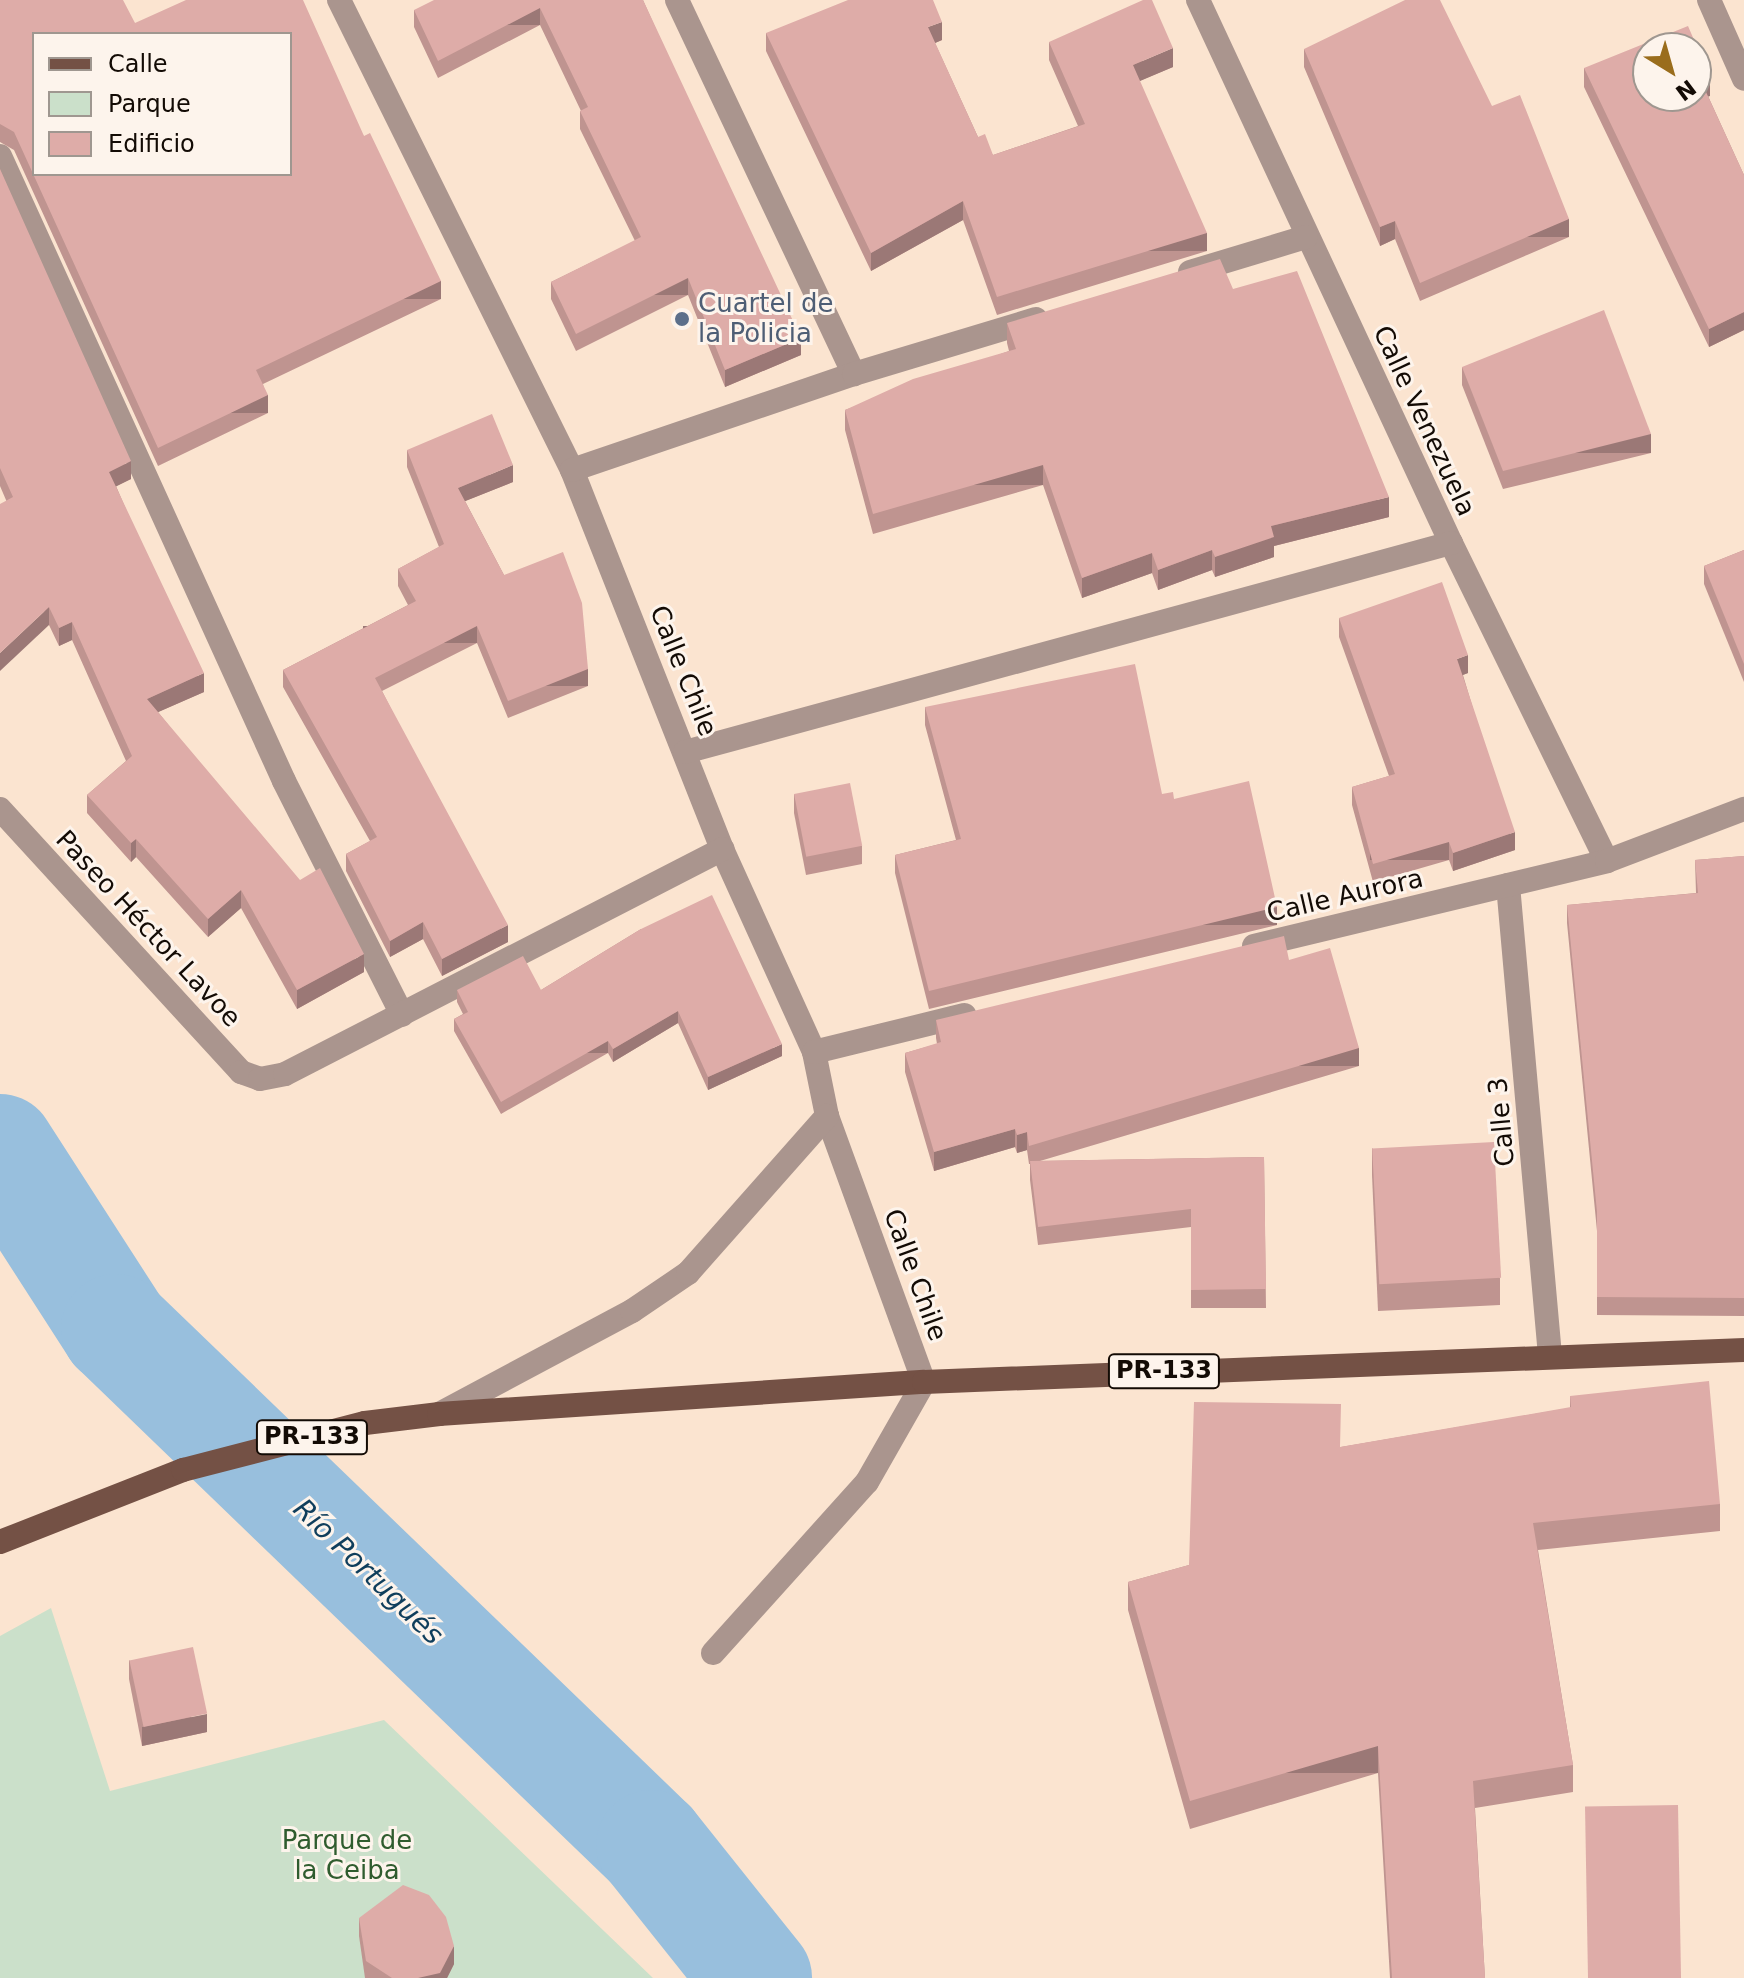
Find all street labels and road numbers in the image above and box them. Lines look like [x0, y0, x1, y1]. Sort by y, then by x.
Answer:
street label: Calle Venezuela [1366, 321, 1482, 521]
street label: Calle Chile [643, 601, 723, 741]
street label: Paseo Héctor Lavoe [49, 824, 247, 1034]
street label: Calle Aurora [1264, 863, 1426, 929]
street label: Calle 3 [1483, 1076, 1521, 1168]
street label: Calle Chile [877, 1205, 953, 1345]
road number: PR-133 [1106, 1351, 1222, 1391]
road number: PR-133 [254, 1417, 370, 1457]

